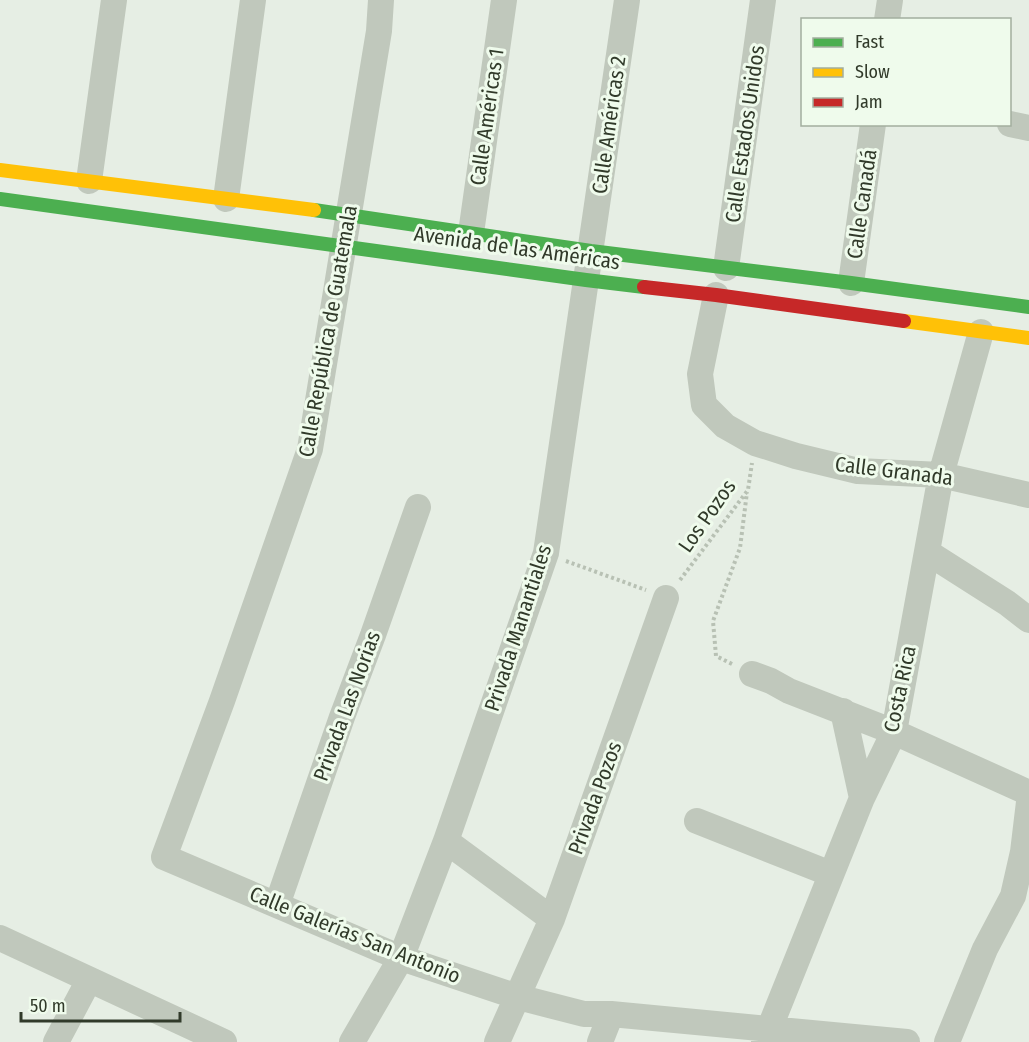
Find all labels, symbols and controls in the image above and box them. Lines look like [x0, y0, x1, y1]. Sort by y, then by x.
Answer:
legend [801, 18, 1011, 126]
text: Fast [855, 31, 884, 53]
street label: Calle Estados Unidos [720, 44, 770, 224]
street label: Calle Américas 1 [465, 47, 509, 187]
street label: Calle Américas 2 [586, 54, 632, 196]
text: Slow [855, 61, 890, 83]
text: Jam [855, 91, 883, 113]
street label: Calle Canadá [841, 147, 883, 261]
street label: Calle República de Guatemala [293, 203, 363, 459]
street label: Avenida de las Américas [412, 221, 622, 275]
street label: Calle Granada [833, 451, 955, 491]
street label: Los Pozos [672, 474, 742, 558]
street label: Privada Manantiales [479, 541, 557, 715]
street label: Privada Las Norias [308, 627, 386, 785]
street label: Costa Rica [878, 643, 922, 735]
street label: Privada Pozos [563, 738, 627, 858]
street label: Calle Galerías San Antonio [246, 881, 464, 989]
scale bar [21, 985, 180, 1023]
text: 50 m [30, 995, 66, 1017]

